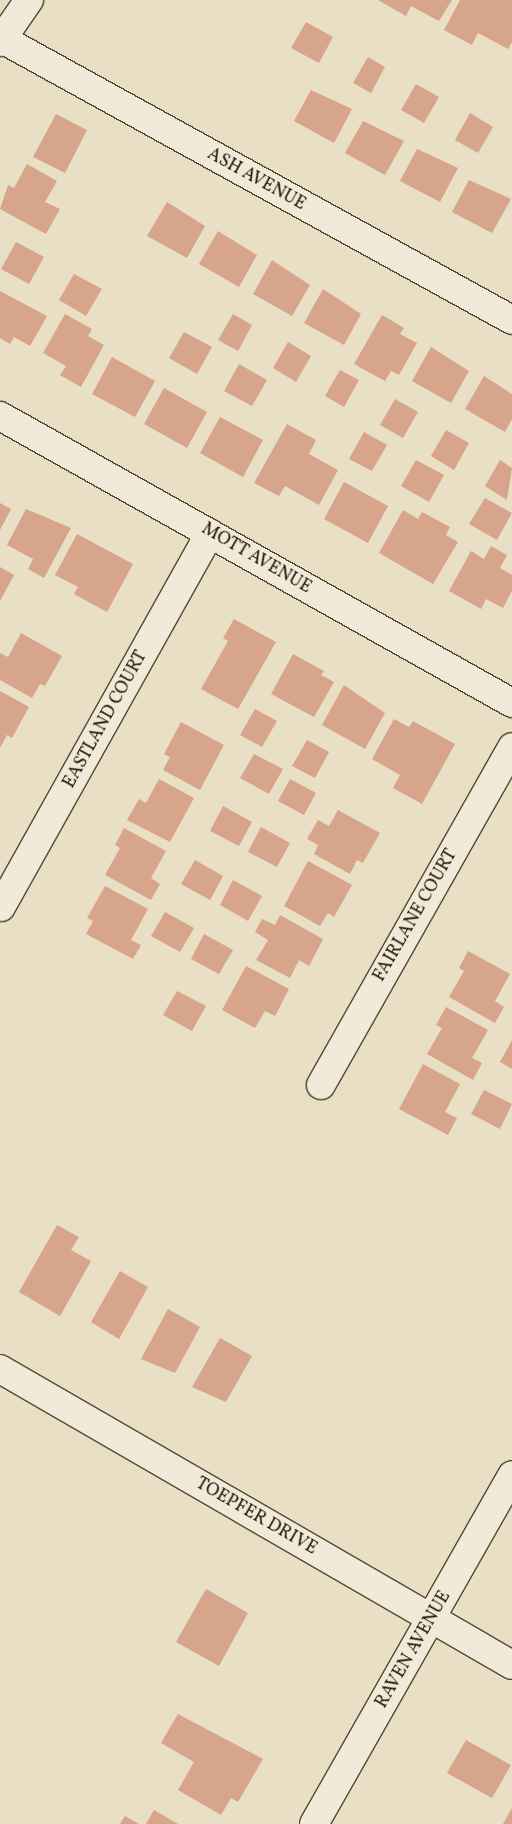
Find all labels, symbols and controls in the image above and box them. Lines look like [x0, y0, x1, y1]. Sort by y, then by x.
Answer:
street label: ASH AVENUE [203, 144, 309, 216]
street label: MOTT AVENUE [197, 519, 315, 599]
street label: EASTLAND COURT [59, 648, 153, 792]
street label: FAIRLANE COURT [369, 846, 463, 986]
street label: TOEPFER DRIVE [191, 1473, 321, 1561]
street label: RAVEN AVENUE [372, 1587, 456, 1713]

